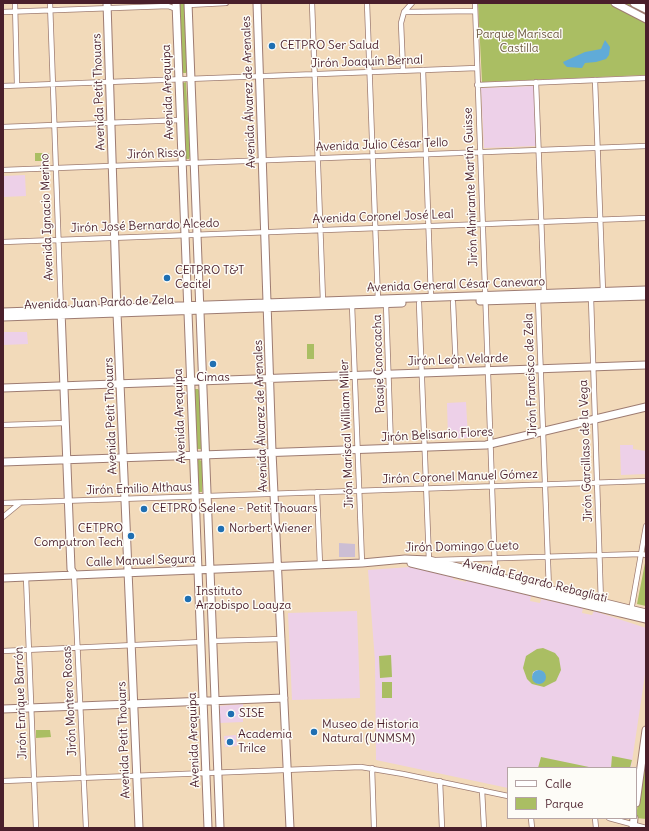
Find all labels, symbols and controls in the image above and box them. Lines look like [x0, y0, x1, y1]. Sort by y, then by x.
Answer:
street label: Avenida Álvarez de Arenales [239, 16, 259, 168]
park label: Parque Mariscal Castilla [476, 28, 562, 56]
street label: Avenida Petit Thouars [90, 33, 108, 151]
place label: CETPRO Ser Salud [280, 39, 379, 53]
marker: CETPRO Ser Salud [267, 41, 277, 51]
street label: Avenida Arequipa [159, 44, 177, 140]
street label: Jirón Joaquín Bernal [311, 53, 423, 71]
street label: Jirón Almirante Martin Guisse [461, 107, 481, 267]
street label: Avenida Julio César Tello [316, 135, 448, 155]
street label: Jirón Risso [127, 146, 185, 162]
street label: Avenida Ignacio Merino [38, 153, 56, 281]
street label: Avenida Coronel José Leal [312, 207, 454, 227]
street label: Jirón José Bernardo Alcedo [70, 216, 220, 236]
place label: CETPRO T&T Cecitel [175, 264, 244, 292]
marker: CETPRO T&T Cecitel [162, 273, 172, 283]
street label: Avenida General César Canevaro [367, 275, 545, 295]
street label: Avenida Juan Pardo de Zela [24, 293, 174, 313]
street label: Jirón Francisco de Zela [522, 313, 540, 437]
street label: Pasaje Conocacha [370, 314, 388, 414]
street label: Avenida Álvarez de Arenales [251, 340, 271, 492]
street label: Jirón León Velarde [407, 351, 509, 369]
street label: Avenida Petit Thouars [102, 357, 120, 475]
marker: Cimas [208, 359, 218, 369]
street label: Jirón Mariscal William Miller [337, 359, 357, 509]
street label: Avenida Arequipa [171, 368, 189, 464]
place label: Cimas [196, 371, 230, 385]
street label: Jirón Garcillaso de la Vega [576, 380, 596, 522]
street label: Jirón Belisario Flores [381, 425, 493, 445]
street label: Jirón Coronel Manuel Gómez [382, 467, 538, 487]
street label: Jirón Emilio Althaus [86, 480, 192, 498]
place label: CETPRO Selene - Petit Thouars [152, 502, 318, 516]
marker: CETPRO Selene - Petit Thouars [139, 504, 149, 514]
place label: CETPRO Computron Tech [34, 522, 123, 550]
place label: Norbert Wiener [229, 522, 312, 536]
marker: Norbert Wiener [216, 524, 226, 534]
marker: CETPRO Computron Tech [126, 531, 136, 541]
street label: Jirón Domingo Cueto [405, 539, 519, 555]
street label: Calle Manuel Segura [86, 552, 196, 570]
street label: Avenida Edgardo Rebagliati [461, 556, 609, 606]
place label: Instituto Arzobispo Loayza [196, 585, 291, 613]
marker: Instituto Arzobispo Loayza [183, 594, 193, 604]
street label: Jirón Enrique Barrón [12, 646, 30, 760]
street label: Jirón Montero Rosas [60, 646, 80, 756]
street label: Avenida Petit Thouars [115, 681, 133, 799]
street label: Avenida Arequipa [185, 692, 203, 788]
place label: SISE [239, 707, 265, 721]
marker: SISE [226, 709, 236, 719]
place label: Museo de Historia Natural (UNMSM) [322, 718, 419, 746]
marker: Museo de Historia Natural (UNMSM) [309, 727, 319, 737]
place label: Academia Trilce [238, 728, 292, 756]
marker: Academia Trilce [225, 737, 235, 747]
legend [507, 767, 637, 819]
text: Calle [545, 776, 572, 791]
text: Parque [545, 796, 584, 811]

